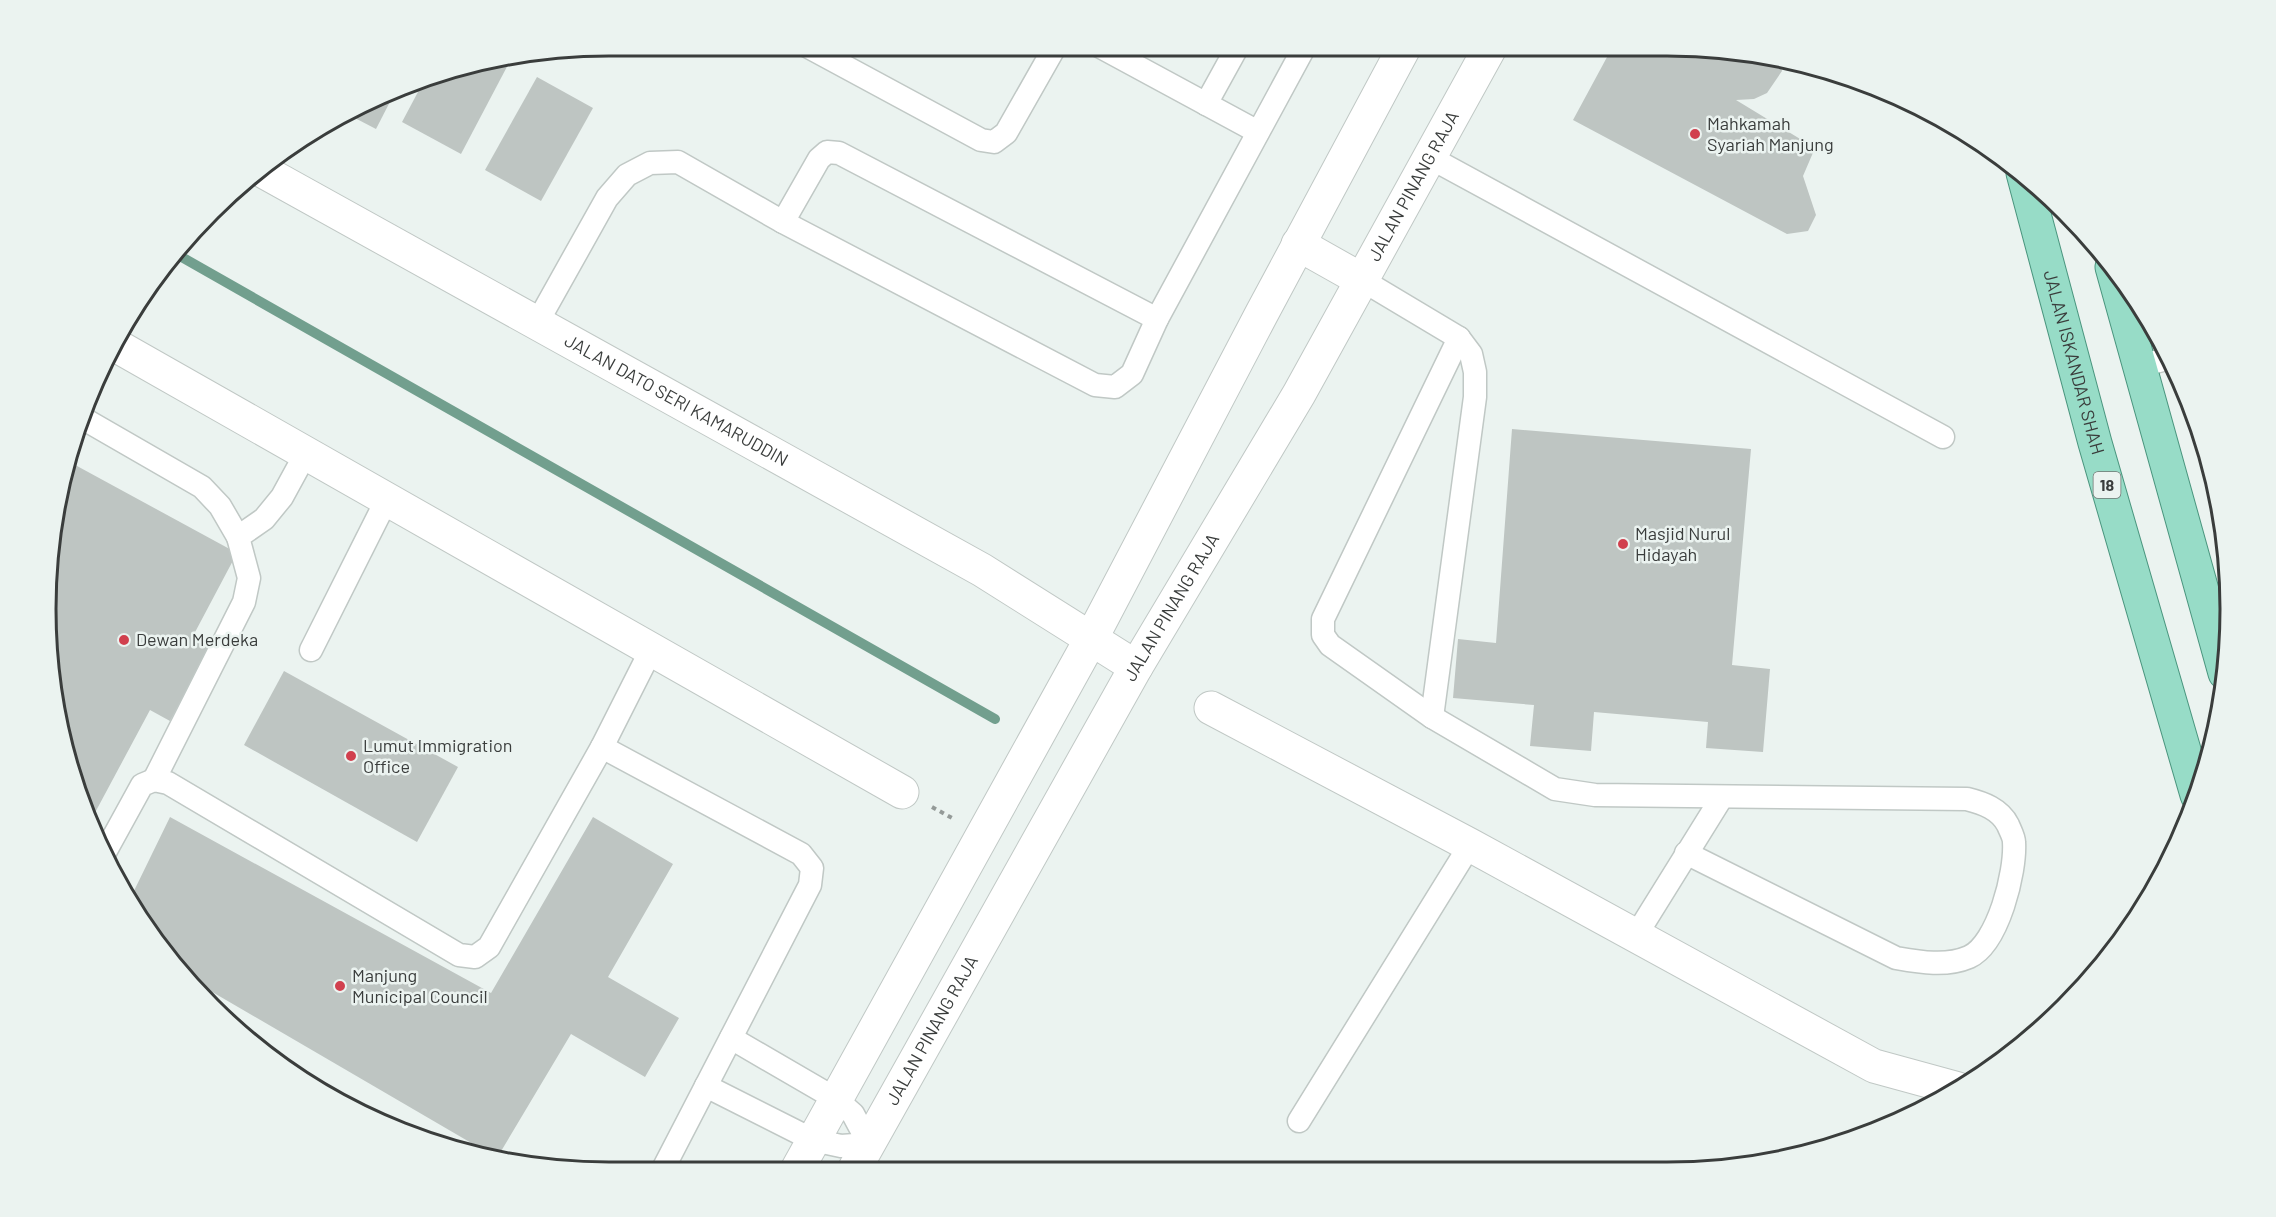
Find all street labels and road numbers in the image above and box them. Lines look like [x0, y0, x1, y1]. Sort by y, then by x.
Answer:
street label: JALAN PINANG RAJA [1363, 107, 1463, 265]
street label: JALAN ISKANDAR SHAH [2039, 268, 2110, 457]
street label: JALAN DATO SERI KAMARUDDIN [561, 329, 792, 470]
road number: 18 [2094, 472, 2120, 498]
street label: JALAN PINANG RAJA [1118, 529, 1223, 685]
street label: JALAN PINANG RAJA [881, 951, 982, 1109]

